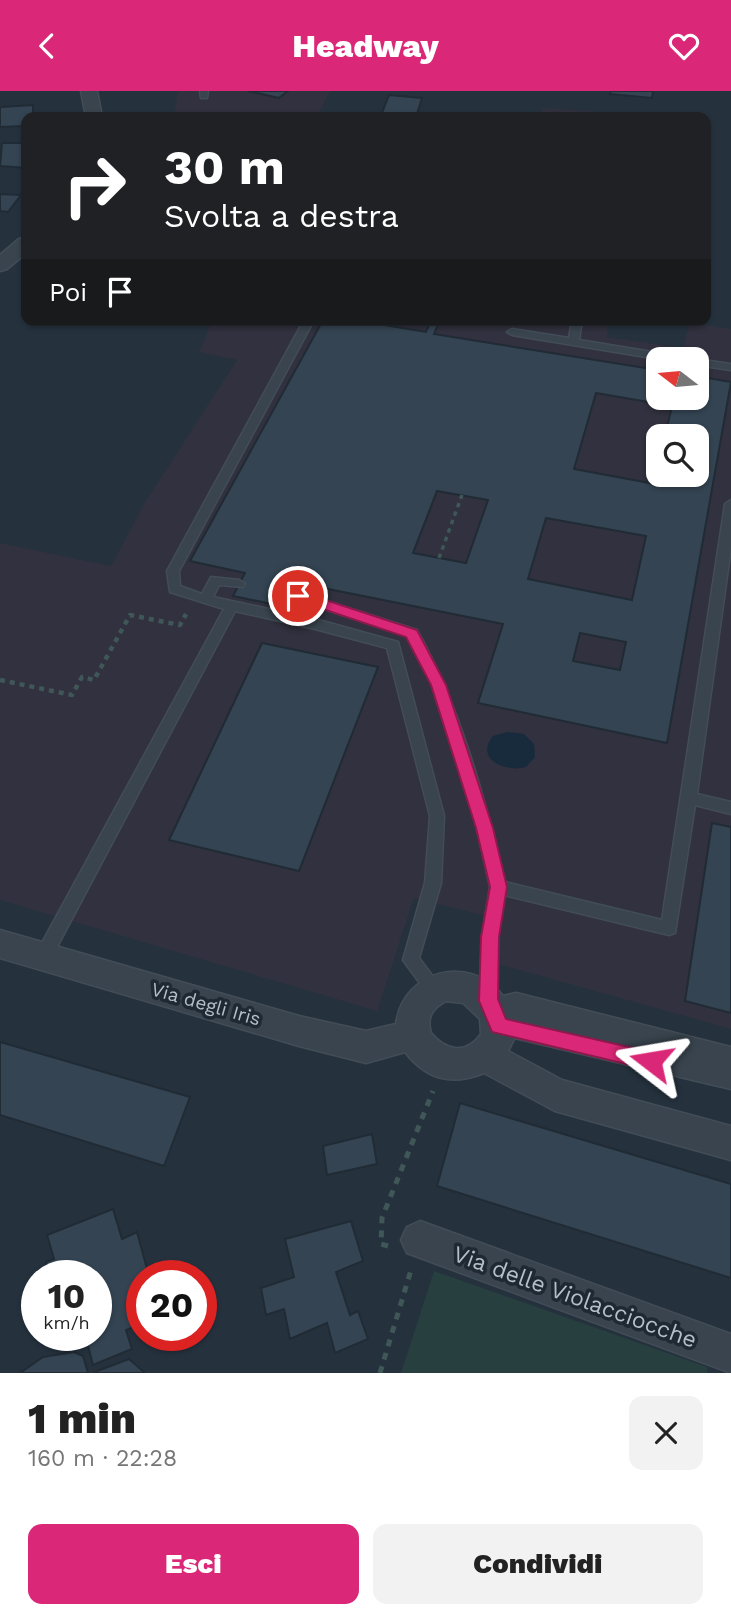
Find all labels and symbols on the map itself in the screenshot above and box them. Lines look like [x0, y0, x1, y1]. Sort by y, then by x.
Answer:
north arrow [646, 347, 709, 409]
pin [268, 566, 328, 626]
street label: Via degli Iris [149, 977, 263, 1031]
position arrow [614, 1024, 688, 1098]
street label: Via delle Violacciocche [450, 1240, 700, 1354]
speed limit sign: 20 [126, 1260, 217, 1351]

